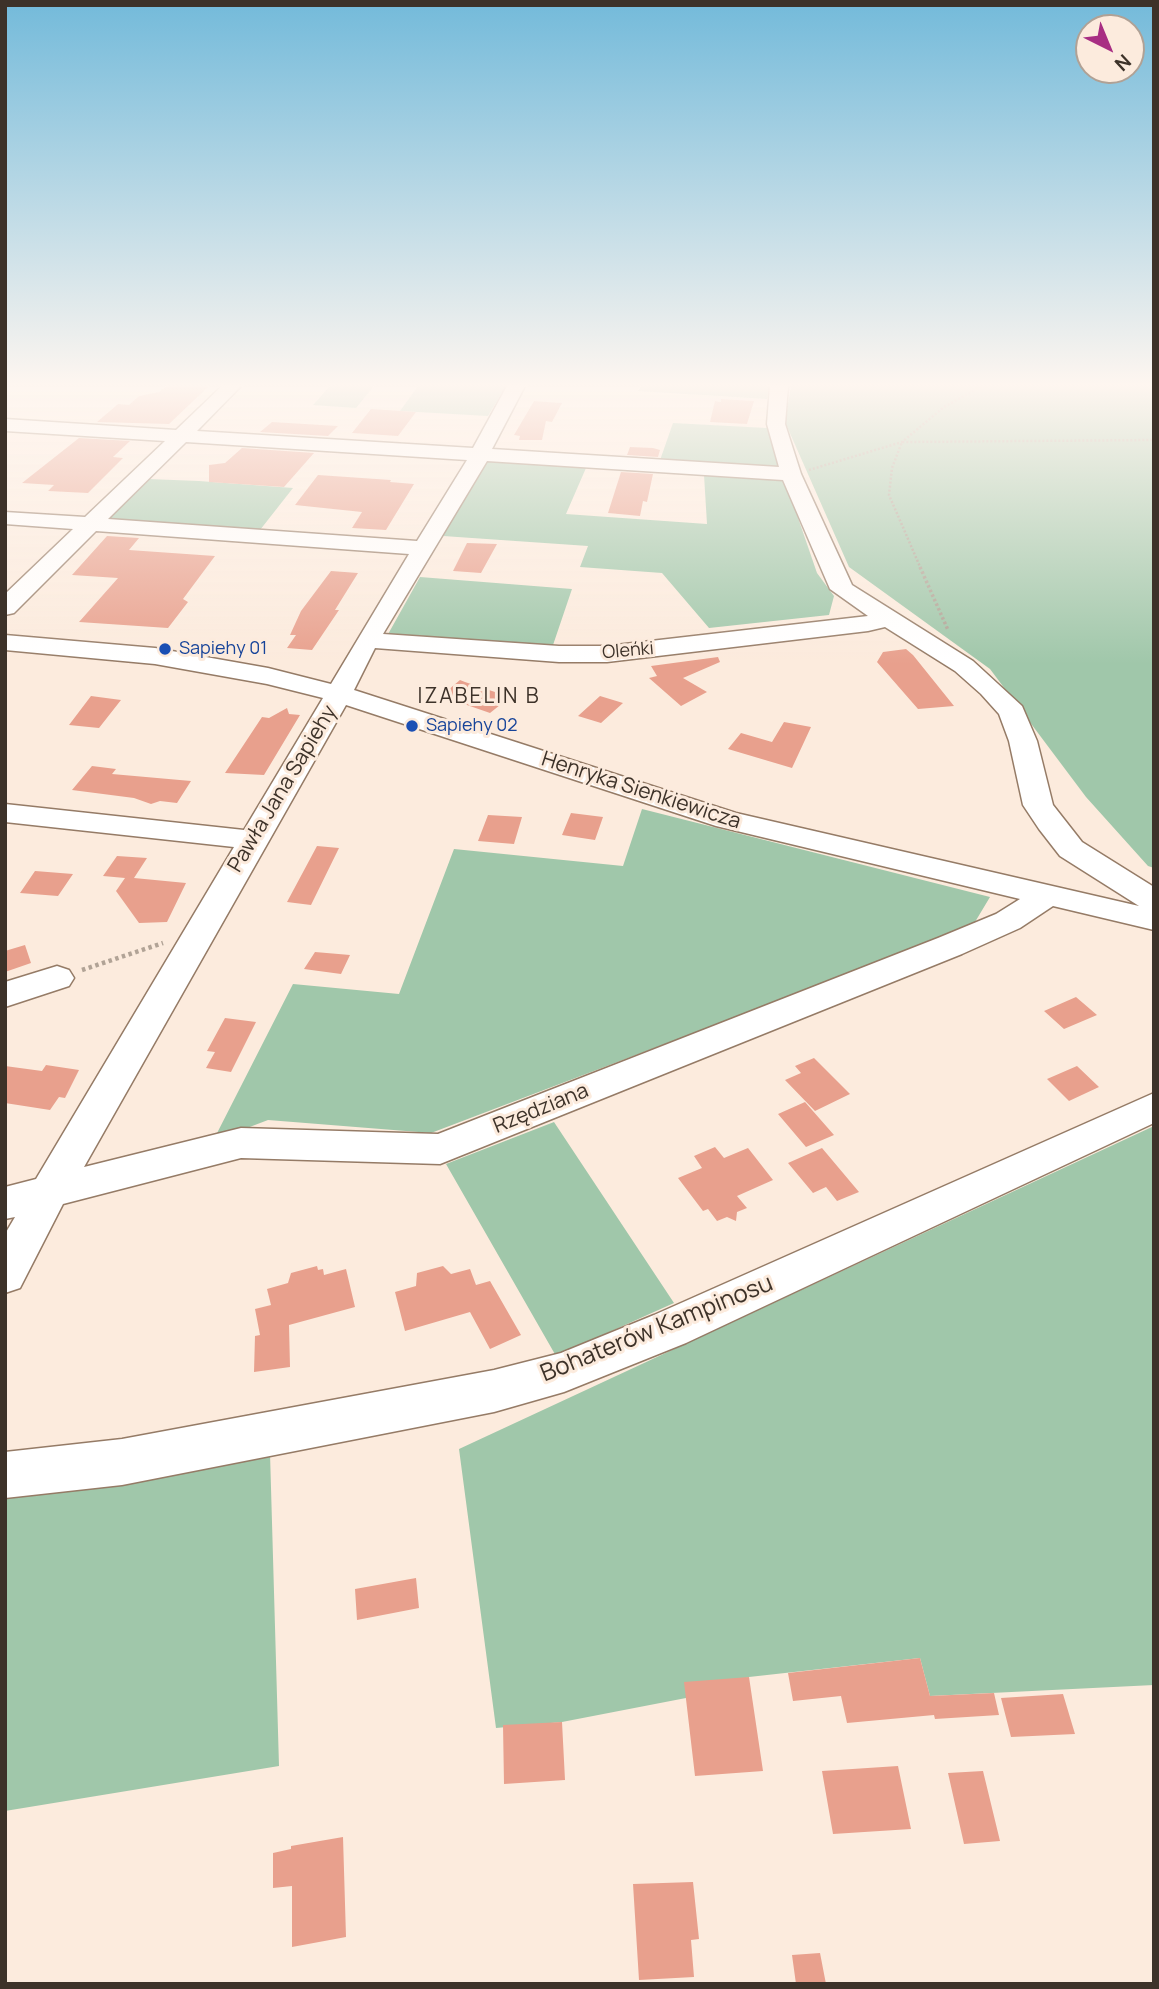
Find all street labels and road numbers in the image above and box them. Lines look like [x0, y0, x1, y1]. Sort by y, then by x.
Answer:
street label: Oleńki [601, 638, 655, 664]
street label: Pawła Jana Sapiehy [223, 701, 343, 877]
street label: Henryka Sienkiewicza [538, 747, 744, 835]
street label: Rzędziana [490, 1079, 592, 1139]
street label: Bohaterów Kampinosu [537, 1269, 777, 1389]

